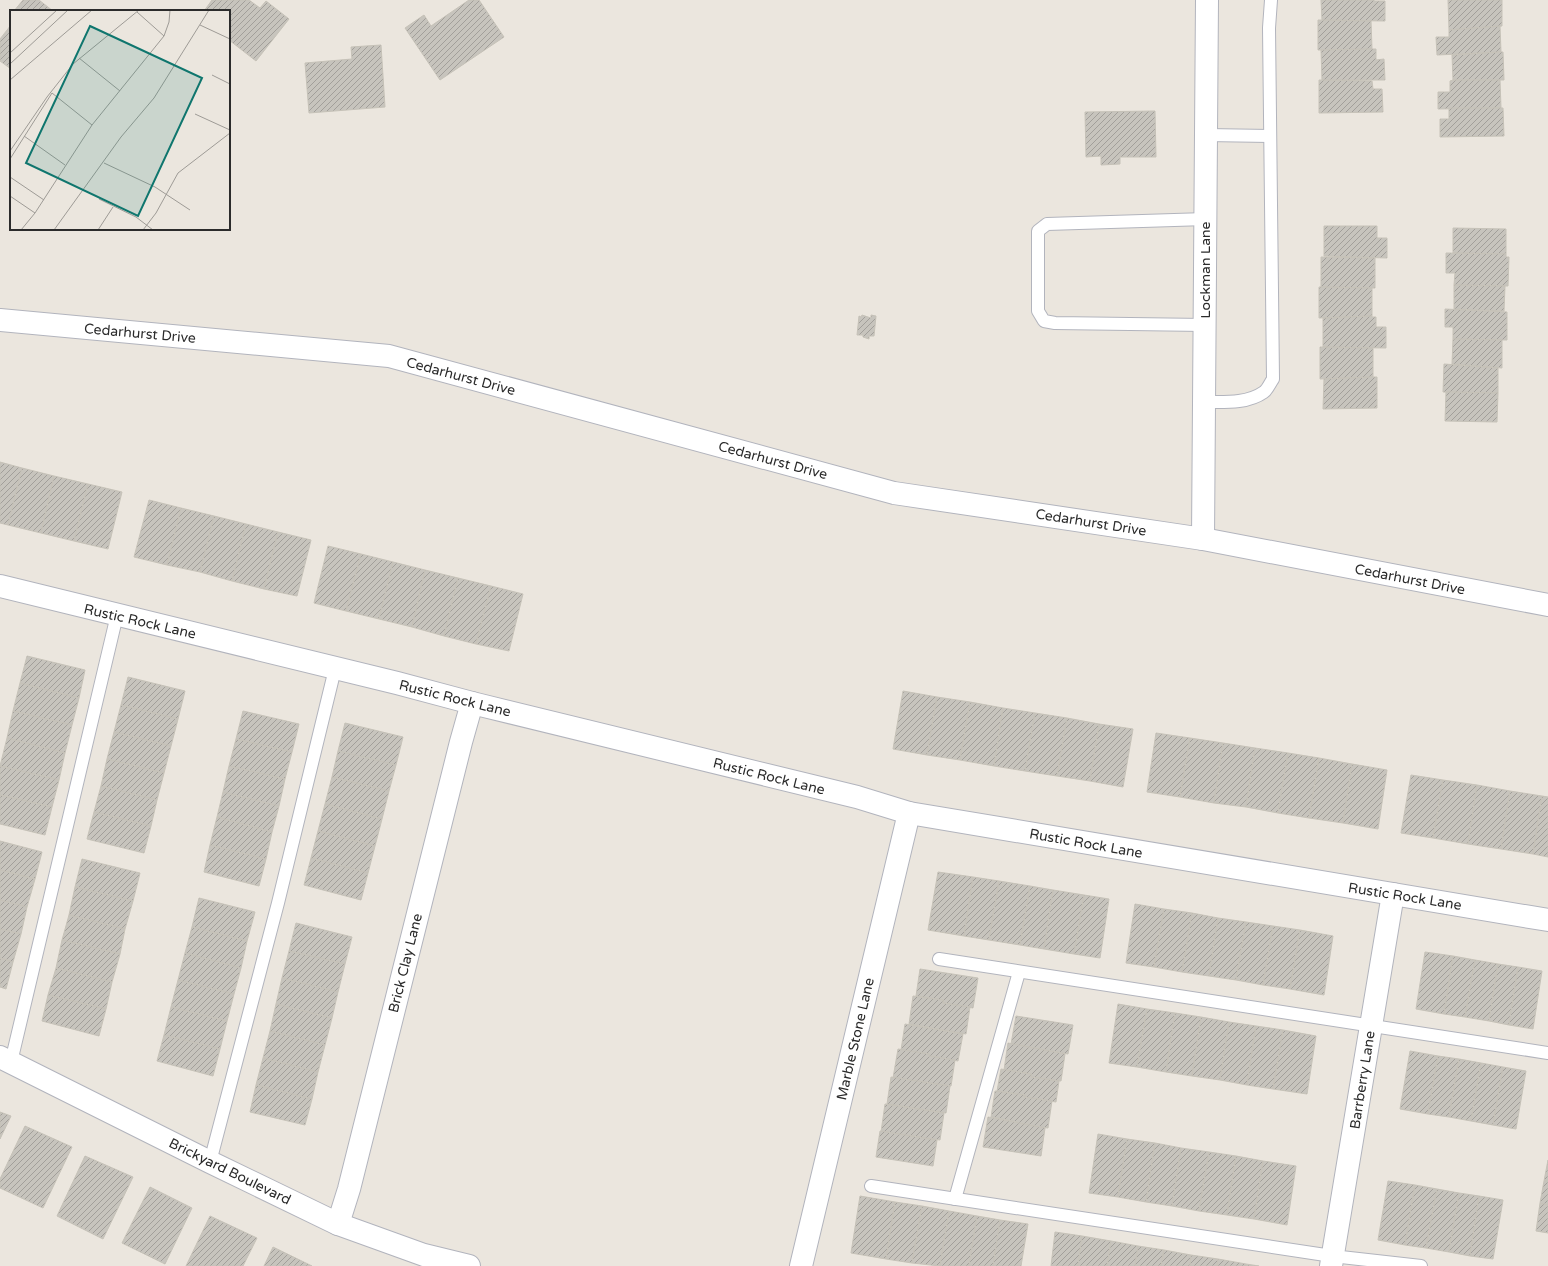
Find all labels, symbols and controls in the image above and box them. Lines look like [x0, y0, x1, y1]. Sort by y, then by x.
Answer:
inset map [10, 10, 230, 230]
street label: Lockman Lane [1197, 221, 1214, 318]
street label: Cedarhurst Drive [83, 320, 197, 347]
street label: Cedarhurst Drive [405, 354, 517, 399]
street label: Cedarhurst Drive [717, 438, 829, 483]
street label: Cedarhurst Drive [1034, 505, 1148, 540]
street label: Cedarhurst Drive [1353, 560, 1467, 599]
street label: Rustic Rock Lane [82, 600, 198, 643]
street label: Rustic Rock Lane [397, 676, 513, 721]
street label: Rustic Rock Lane [711, 754, 827, 799]
street label: Rustic Rock Lane [1028, 825, 1144, 862]
street label: Rustic Rock Lane [1347, 879, 1463, 914]
street label: Brick Clay Lane [385, 912, 426, 1015]
street label: Marble Stone Lane [833, 976, 878, 1102]
street label: Barrberry Lane [1346, 1030, 1379, 1130]
street label: Brickyard Boulevard [166, 1135, 294, 1208]

